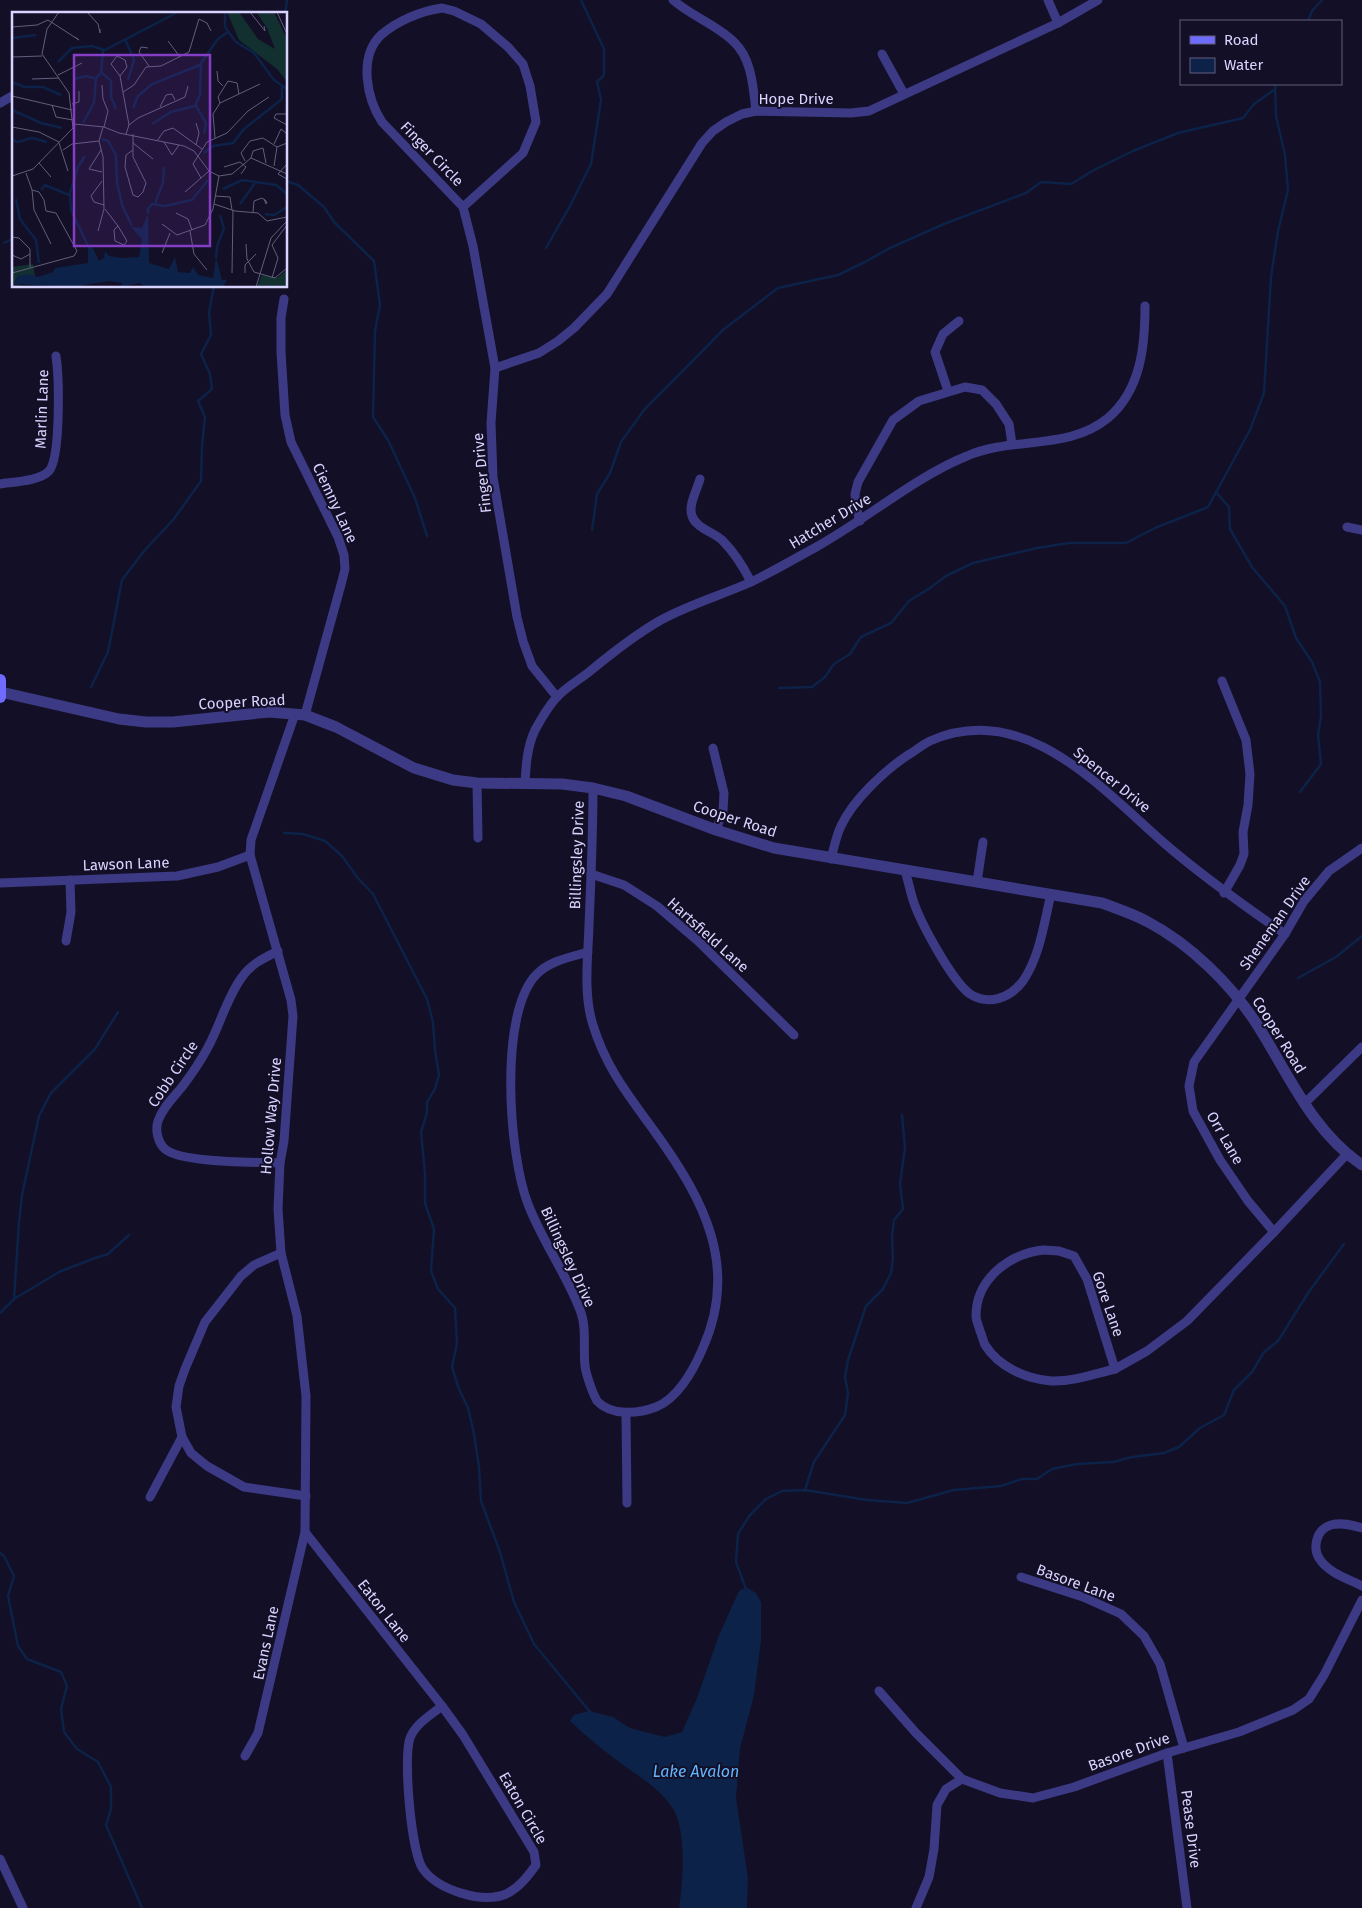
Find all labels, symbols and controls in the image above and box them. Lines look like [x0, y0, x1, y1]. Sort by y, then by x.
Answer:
inset map [12, 12, 288, 288]
legend [1180, 20, 1342, 85]
text: Road [1224, 31, 1259, 49]
text: Water [1224, 56, 1263, 74]
street label: Hope Drive [758, 90, 834, 108]
street label: Finger Circle [397, 118, 467, 190]
street label: Marlin Lane [32, 369, 52, 449]
street label: Finger Drive [469, 432, 495, 514]
street label: Ciemny Lane [309, 460, 361, 546]
street label: Hatcher Drive [786, 489, 874, 553]
street label: Cooper Road [198, 691, 286, 713]
street label: Spencer Drive [1070, 743, 1154, 817]
street label: Cooper Road [691, 797, 779, 841]
street label: Billingsley Drive [566, 800, 588, 910]
street label: Lawson Lane [82, 853, 170, 875]
street label: Sheneman Drive [1236, 872, 1314, 974]
street label: Hartsfield Lane [664, 894, 752, 976]
street label: Cooper Road [1248, 993, 1310, 1077]
street label: Cobb Circle [144, 1037, 202, 1111]
street label: Hollow Way Drive [257, 1057, 285, 1175]
street label: Orr Lane [1203, 1108, 1247, 1168]
street label: Billingsley Drive [537, 1204, 599, 1310]
street label: Gore Lane [1088, 1269, 1128, 1339]
street label: Basore Lane [1034, 1560, 1118, 1606]
street label: Eaton Lane [354, 1576, 414, 1646]
street label: Evans Lane [249, 1604, 283, 1682]
street label: Basore Drive [1086, 1729, 1172, 1775]
water label: Lake Avalon [653, 1762, 739, 1781]
street label: Eaton Circle [495, 1769, 551, 1847]
street label: Pease Drive [1177, 1789, 1205, 1869]

